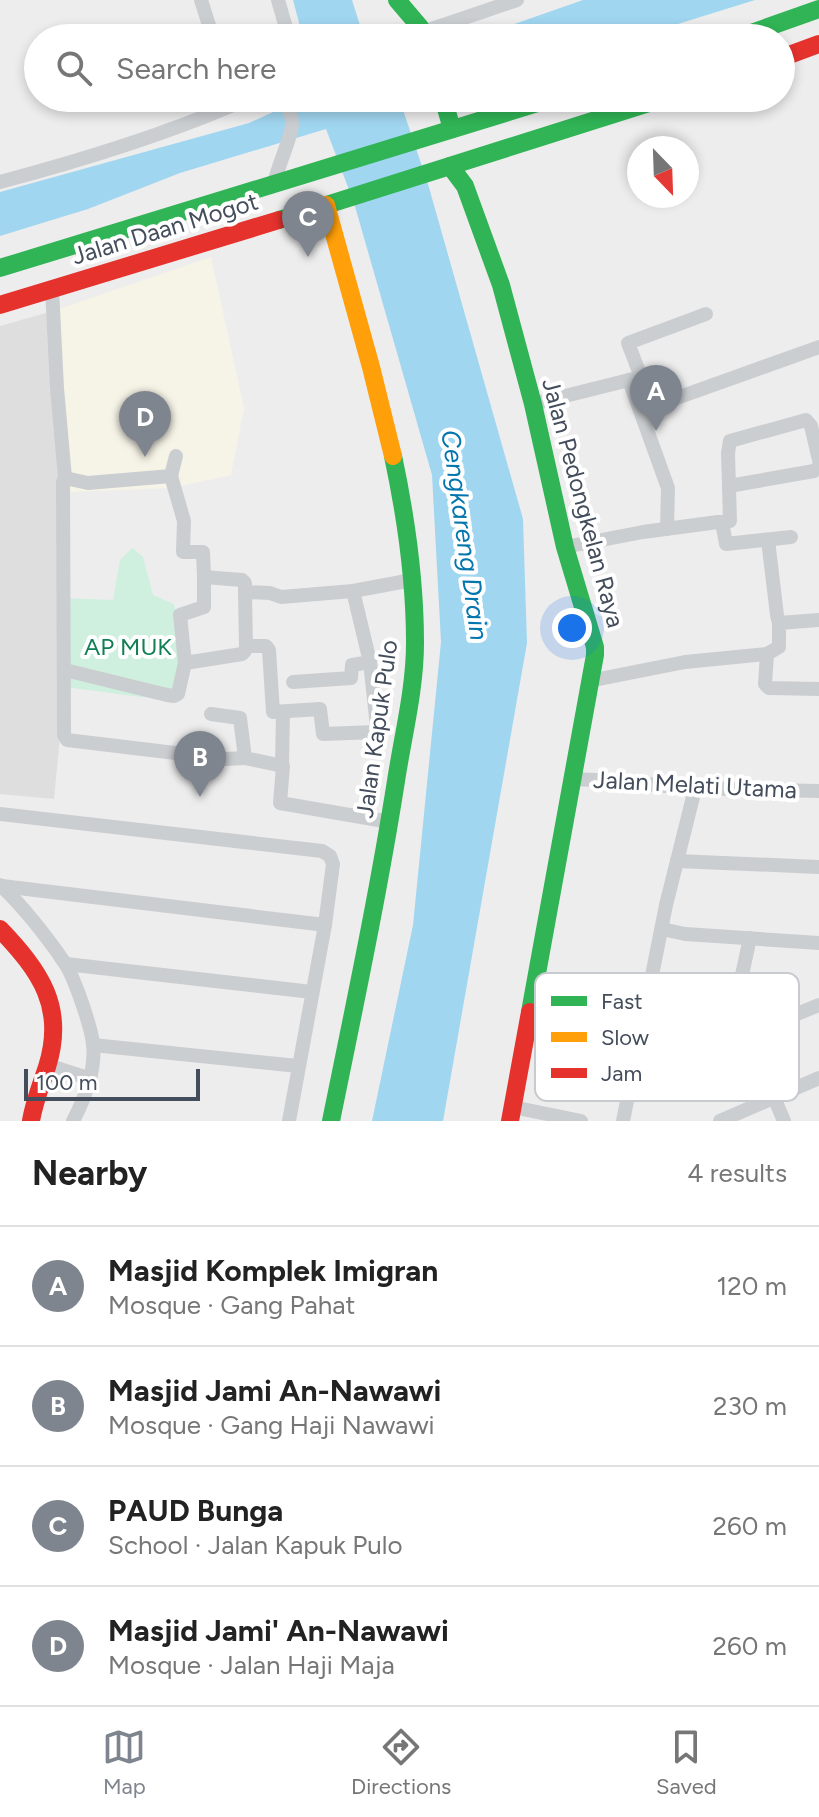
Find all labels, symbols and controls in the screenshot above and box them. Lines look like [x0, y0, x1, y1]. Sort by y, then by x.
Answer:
search box [24, 24, 795, 112]
icon: search [52, 46, 96, 90]
text: Search here [116, 50, 276, 87]
north arrow [627, 136, 699, 208]
street label: Jalan Daan Mogot [68, 186, 261, 271]
pin: C [282, 191, 334, 257]
pin: A [630, 365, 682, 431]
street label: Jalan Pedongkelan Raya [536, 375, 631, 631]
pin: D [119, 391, 171, 457]
water label: Cengkareng Drain [434, 428, 496, 642]
your location [552, 608, 592, 648]
park label: AP MUK [84, 632, 172, 661]
street label: Jalan Kapuk Pulo [350, 638, 403, 820]
pin: B [174, 731, 226, 797]
street label: Jalan Melati Utama [592, 765, 798, 804]
legend [535, 973, 799, 1101]
text: Fast [601, 988, 643, 1015]
text: Slow [601, 1024, 650, 1051]
text: Jam [601, 1060, 642, 1087]
scale bar [24, 1065, 200, 1101]
text: 100 m [36, 1069, 97, 1096]
text: Nearby [32, 1153, 147, 1194]
text: 4 results [687, 1157, 787, 1189]
text: Masjid Komplek Imigran [108, 1252, 438, 1289]
text: A [49, 1270, 67, 1302]
text: 120 m [717, 1270, 787, 1302]
text: Mosque · Gang Pahat [108, 1289, 355, 1321]
text: Masjid Jami An-Nawawi [108, 1372, 441, 1409]
text: B [50, 1390, 66, 1422]
text: 230 m [713, 1390, 787, 1422]
text: Mosque · Gang Haji Nawawi [108, 1409, 435, 1441]
text: PAUD Bunga [108, 1492, 283, 1529]
text: C [49, 1510, 67, 1542]
text: 260 m [713, 1510, 787, 1542]
text: School · Jalan Kapuk Pulo [108, 1529, 403, 1561]
text: Masjid Jami' An-Nawawi [108, 1612, 449, 1649]
text: D [49, 1630, 67, 1662]
text: 260 m [713, 1630, 787, 1662]
text: Mosque · Jalan Haji Maja [108, 1649, 395, 1681]
tab: Map [102, 1725, 146, 1800]
tab: Directions [351, 1725, 451, 1800]
tab: Saved [656, 1725, 717, 1800]

